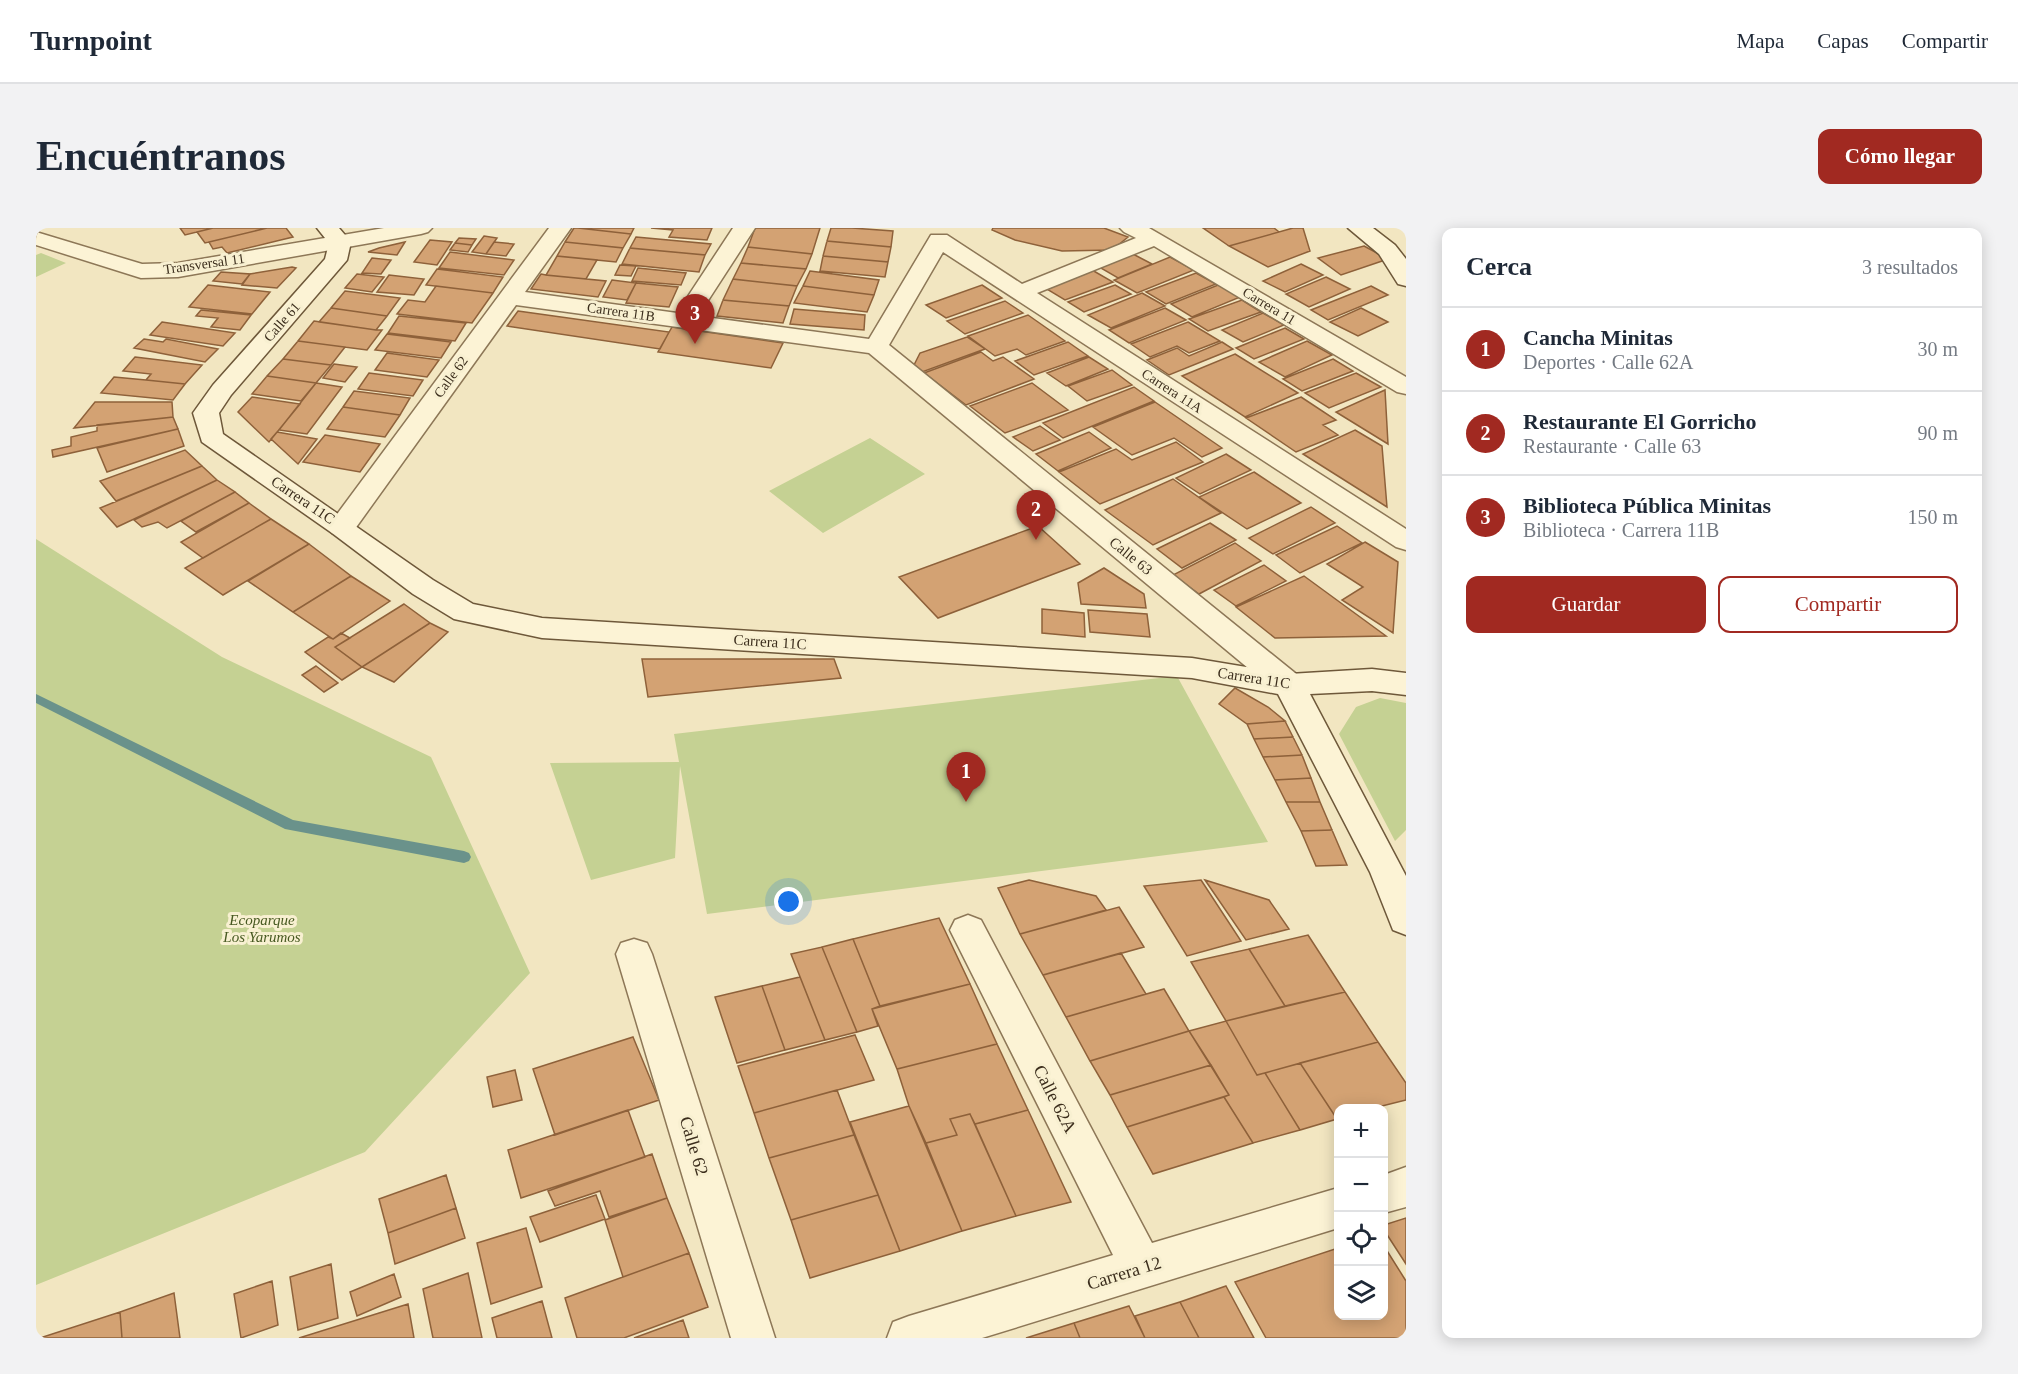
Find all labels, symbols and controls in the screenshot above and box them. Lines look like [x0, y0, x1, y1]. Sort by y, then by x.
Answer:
text: Turnpoint [30, 25, 152, 56]
text: Mapa [1737, 29, 1784, 53]
text: Capas [1817, 29, 1869, 53]
text: Compartir [1902, 29, 1988, 53]
button: Cómo llegar [1818, 129, 1982, 184]
text: Encuéntranos [36, 133, 286, 179]
street label: Transversal 11 [162, 251, 246, 277]
text: Cerca [1466, 252, 1532, 281]
text: 3 resultados [1862, 256, 1958, 278]
street label: Carrera 11 [1240, 284, 1298, 328]
pin: 3 [676, 294, 714, 344]
street label: Calle 61 [261, 299, 303, 345]
street label: Carrera 11B [586, 300, 656, 324]
text: Cancha Minitas [1523, 325, 1673, 350]
text: 1 [1481, 338, 1491, 360]
text: 30 m [1917, 338, 1958, 360]
text: Deportes · Calle 62A [1523, 351, 1694, 373]
street label: Calle 62 [431, 354, 471, 400]
street label: Carrera 11A [1139, 366, 1206, 417]
text: Restaurante El Gorricho [1523, 409, 1756, 434]
text: 2 [1481, 422, 1491, 444]
text: 90 m [1917, 422, 1958, 444]
text: Restaurante · Calle 63 [1523, 435, 1701, 457]
street label: Carrera 11C [268, 473, 338, 527]
pin: 2 [1016, 490, 1056, 540]
text: Biblioteca Pública Minitas [1523, 493, 1771, 518]
text: 3 [1481, 506, 1491, 528]
text: 150 m [1907, 506, 1958, 528]
text: Biblioteca · Carrera 11B [1523, 519, 1719, 541]
street label: Calle 63 [1106, 534, 1156, 578]
button: Guardar [1466, 576, 1706, 633]
button: Compartir [1718, 576, 1958, 633]
street label: Carrera 11C [733, 631, 807, 653]
street label: Carrera 11C [1217, 664, 1291, 692]
pin: 1 [946, 752, 986, 802]
your location [774, 887, 803, 916]
park label: Ecoparque Los Yarumos [222, 912, 301, 945]
street label: Calle 62A [1029, 1062, 1081, 1136]
map controls [1334, 1104, 1388, 1320]
button: + [1334, 1104, 1388, 1158]
street label: Calle 62 [676, 1114, 712, 1178]
button: − [1334, 1158, 1388, 1212]
button: locate [1334, 1212, 1388, 1266]
street label: Carrera 12 [1085, 1252, 1163, 1294]
button: layers [1334, 1266, 1388, 1320]

